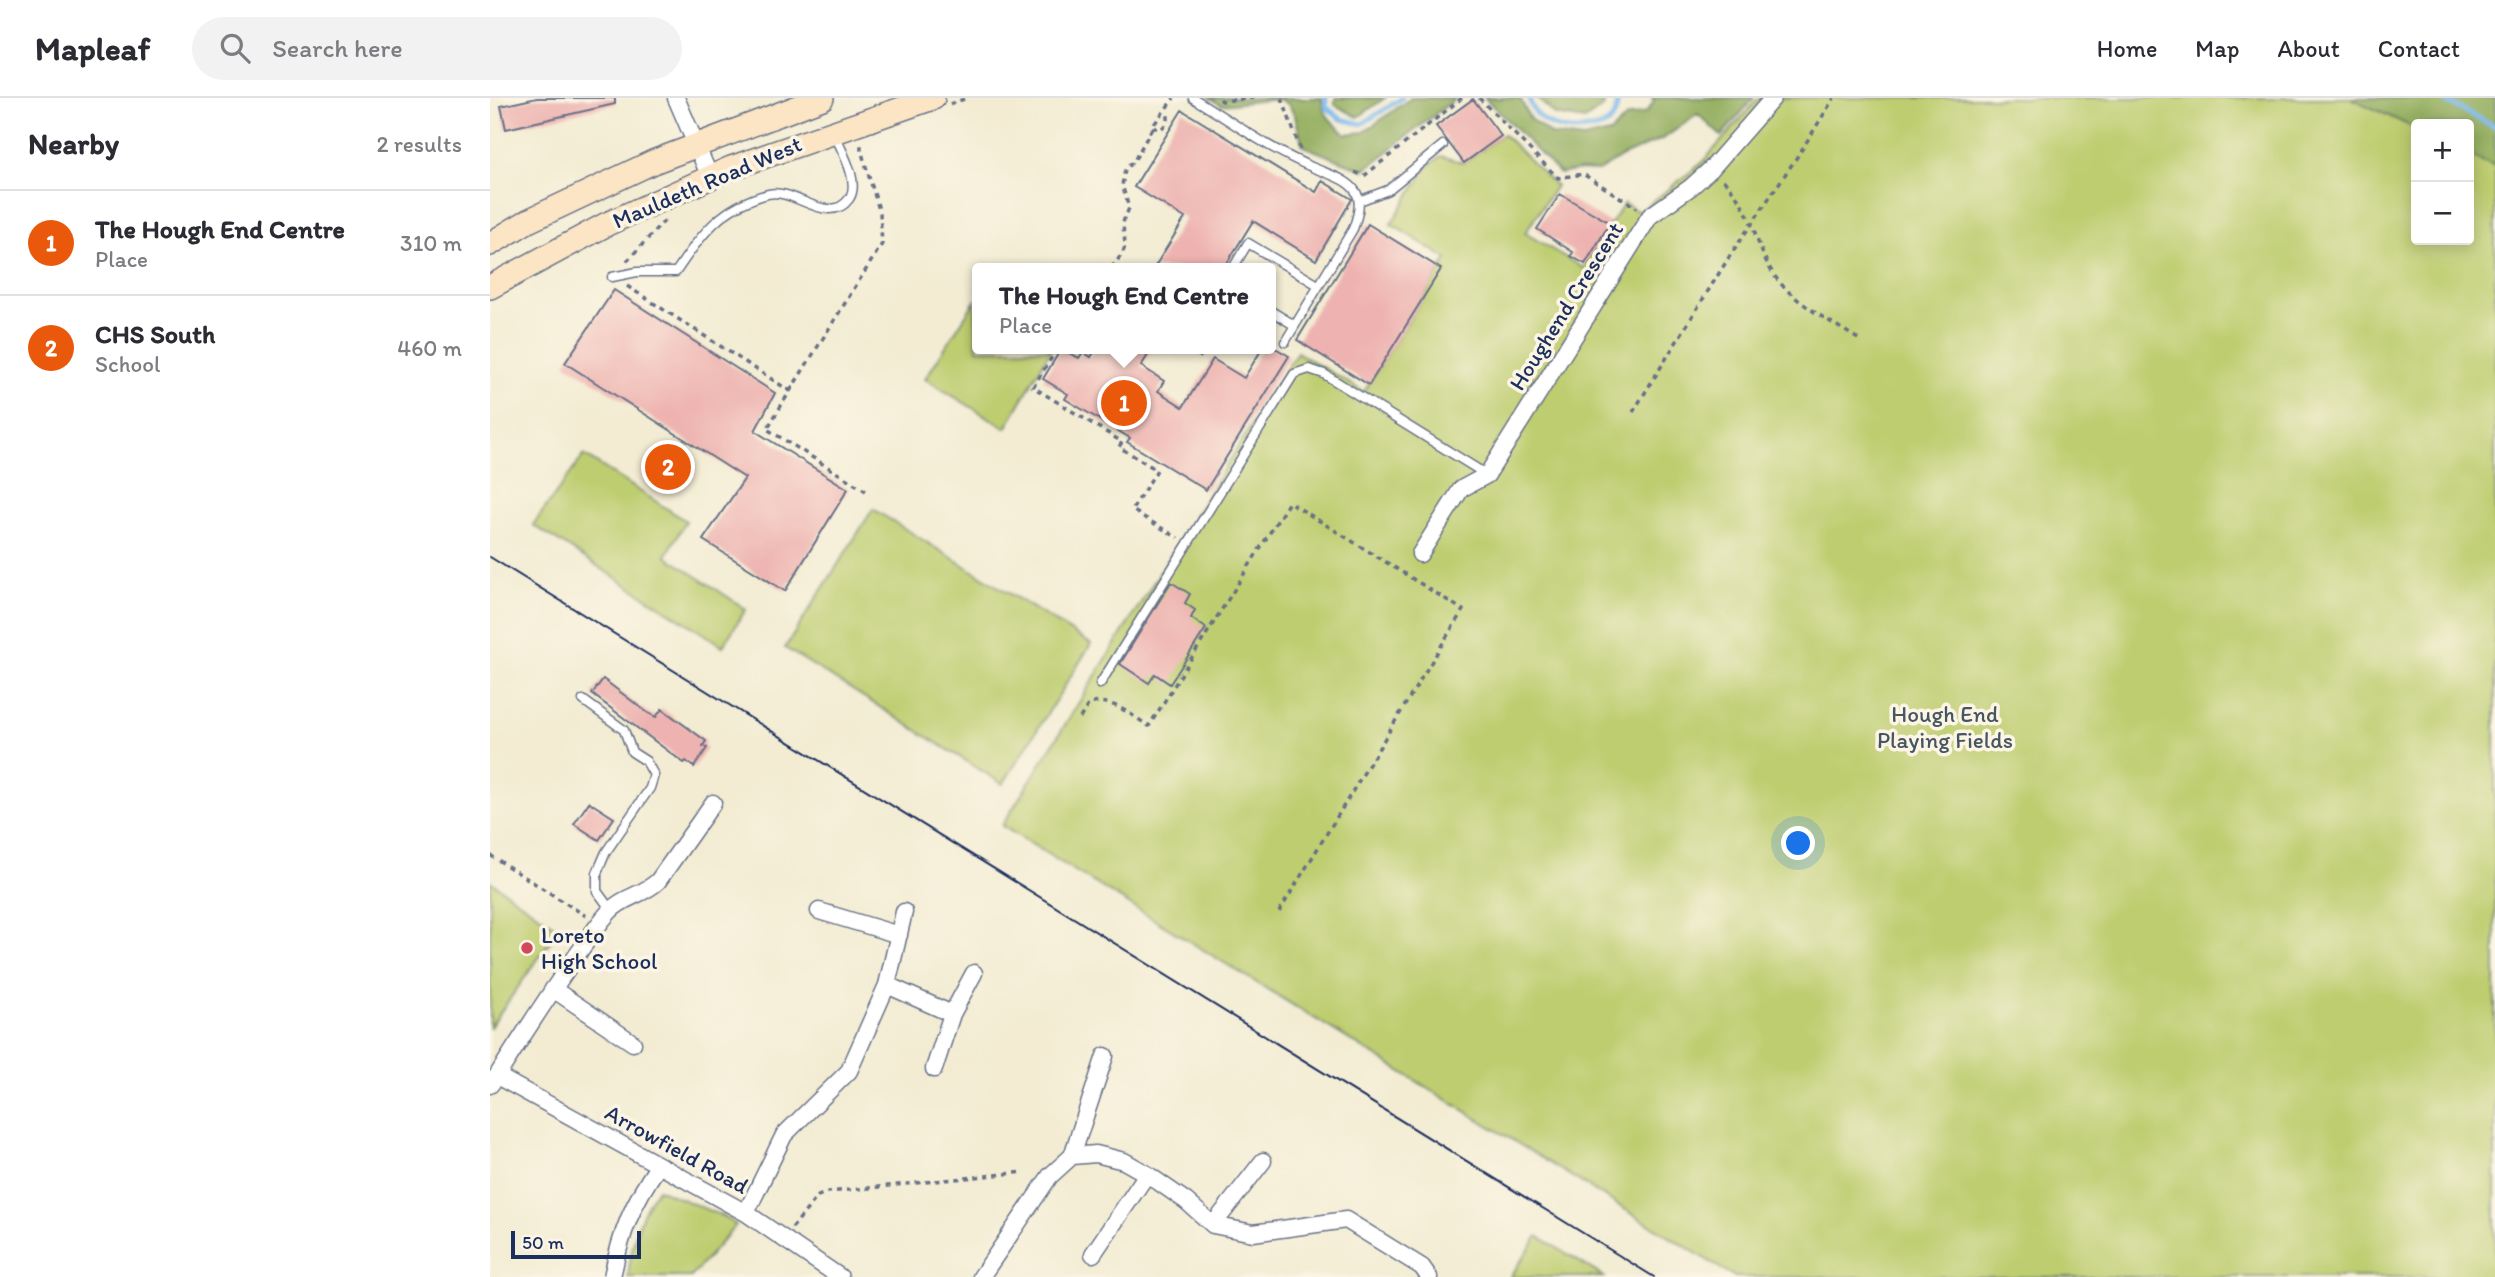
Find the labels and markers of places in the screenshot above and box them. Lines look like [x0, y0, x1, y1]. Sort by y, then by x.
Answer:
pin: 1 [1101, 377, 1147, 429]
pin: 2 [645, 441, 691, 493]
place label: Loreto High School [541, 921, 658, 975]
marker: Loreto High School [519, 940, 535, 956]

